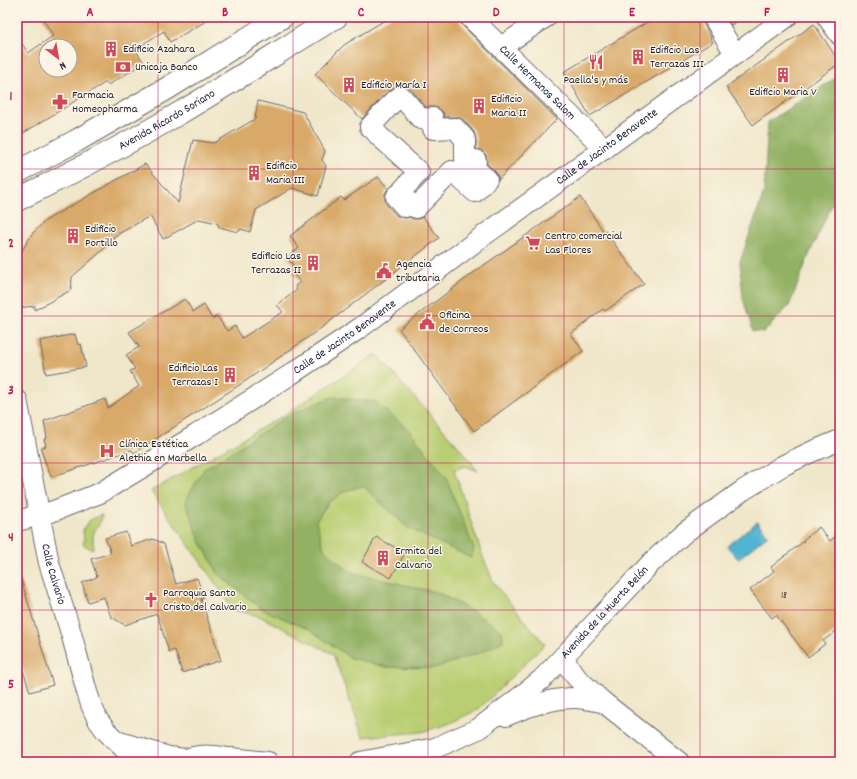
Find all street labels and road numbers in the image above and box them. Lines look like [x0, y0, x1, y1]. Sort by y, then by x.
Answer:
street label: Calle Hermanos Salom [495, 41, 579, 124]
street label: Avenida Ricardo Soriano [116, 85, 218, 155]
street label: Calle de Jacinto Benavente [553, 104, 661, 189]
street label: Calle de Jacinto Benavente [290, 295, 400, 379]
street label: Calle Calvario [37, 542, 70, 607]
street label: Avenida de la Huerta Belón [557, 562, 653, 663]

